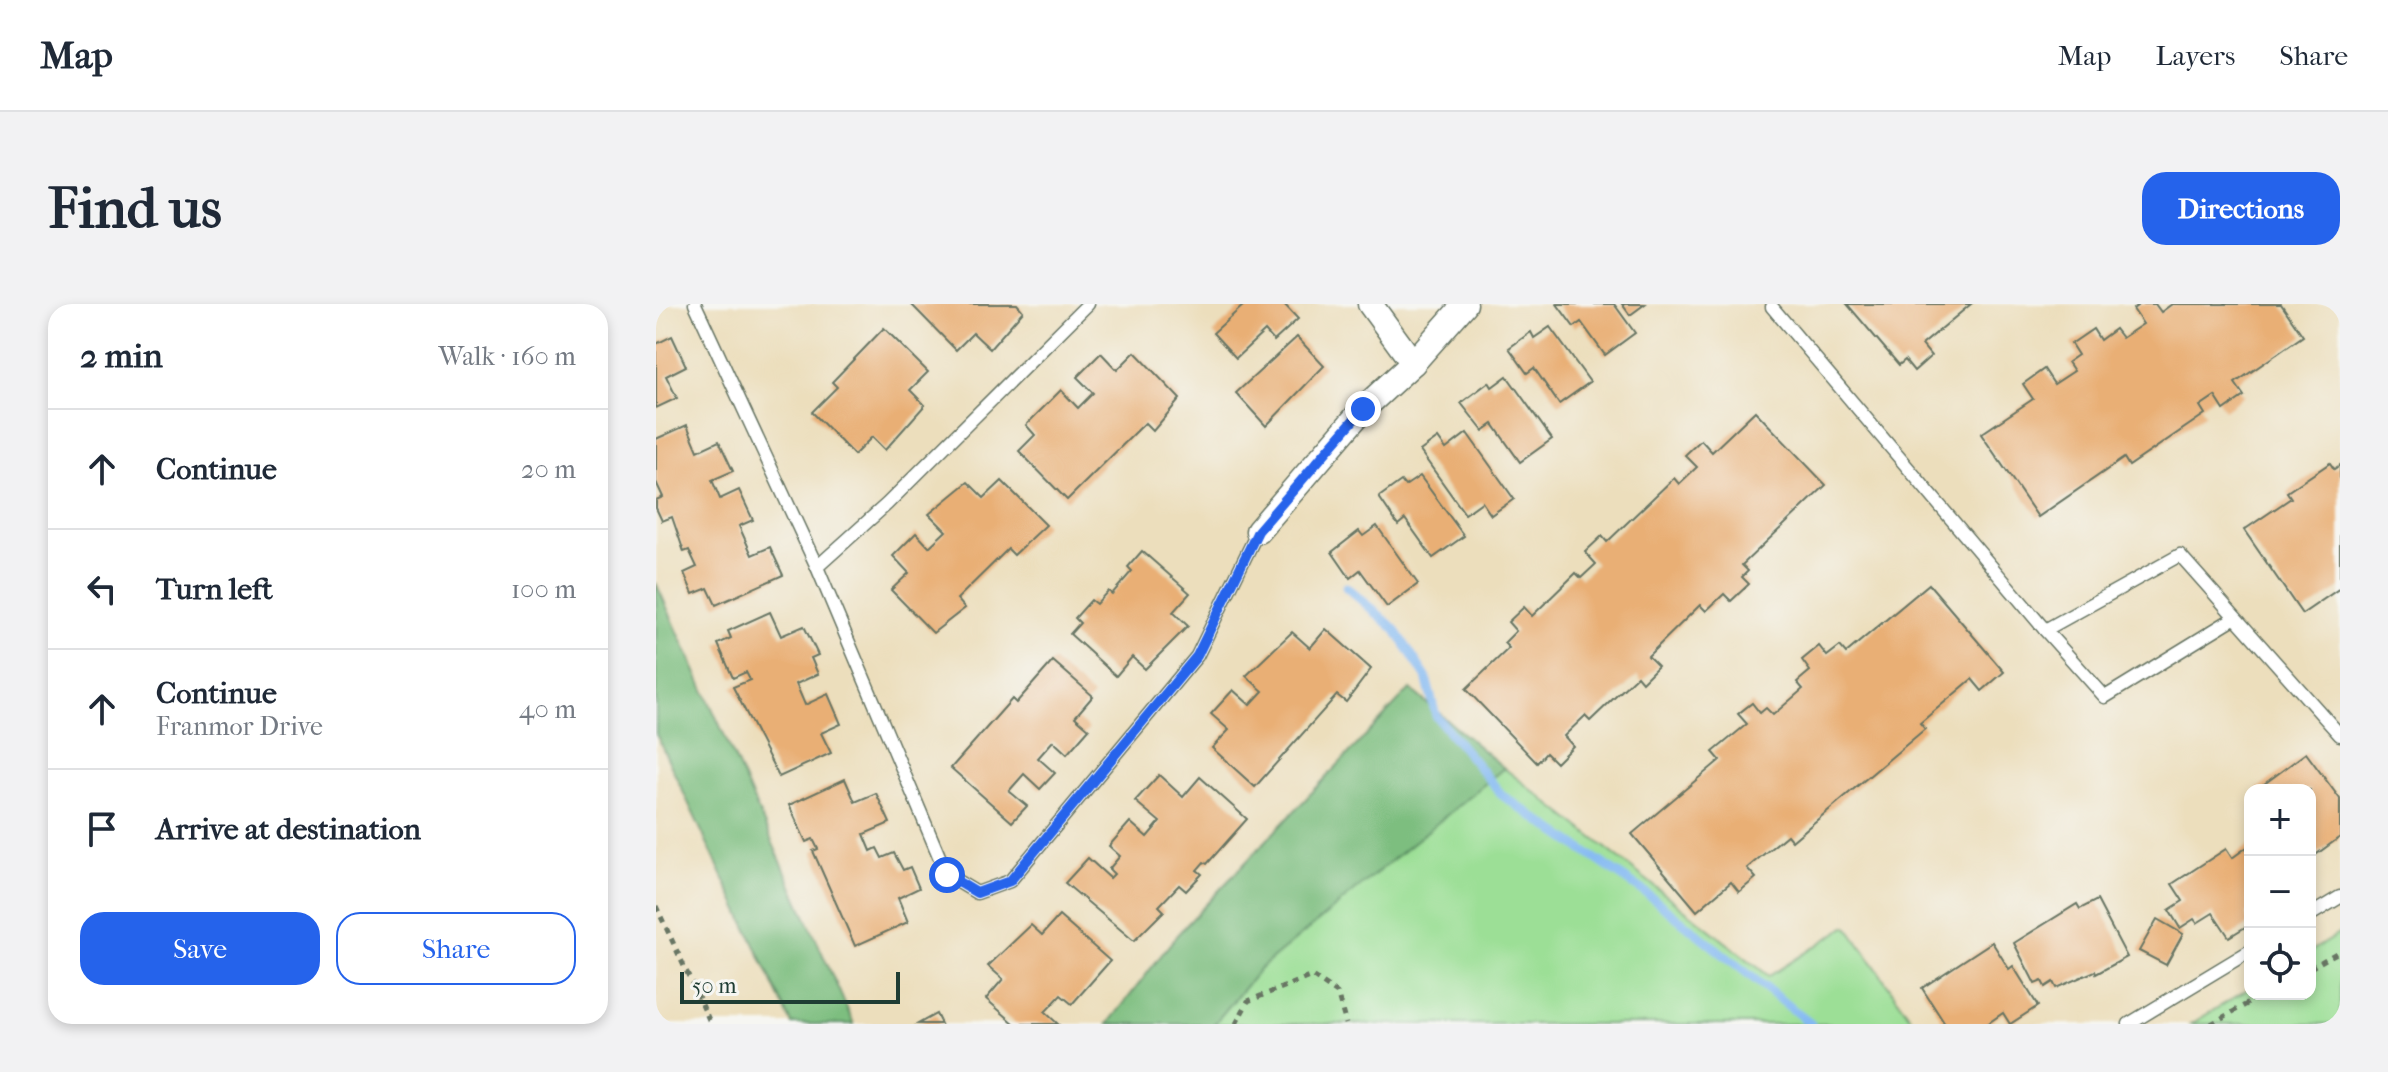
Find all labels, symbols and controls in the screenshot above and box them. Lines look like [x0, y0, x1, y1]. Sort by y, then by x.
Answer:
text: Map [40, 33, 113, 78]
text: Map [2058, 39, 2111, 72]
text: Layers [2155, 39, 2235, 72]
text: Share [2279, 39, 2348, 72]
button: Directions [2142, 172, 2340, 245]
text: Find us [48, 176, 222, 241]
text: 2 min [80, 336, 163, 376]
text: Walk · 160 m [438, 341, 576, 372]
route end [1345, 391, 1381, 427]
icon: ahead [80, 447, 124, 491]
text: Continue [156, 452, 277, 487]
text: 20 m [521, 454, 576, 485]
icon: left [80, 567, 124, 611]
text: Turn left [156, 572, 273, 607]
text: 100 m [511, 574, 576, 605]
text: Continue [156, 676, 277, 711]
icon: ahead [80, 687, 124, 731]
text: 40 m [519, 694, 576, 725]
text: Franmor Drive [156, 711, 323, 742]
map controls [2244, 784, 2316, 1000]
button: + [2244, 784, 2316, 856]
icon: arrive [80, 807, 124, 851]
text: Arrive at destination [156, 812, 421, 847]
button: − [2244, 856, 2316, 928]
route start [929, 857, 965, 893]
button: Save [80, 912, 320, 985]
button: Share [336, 912, 576, 985]
button: locate [2244, 928, 2316, 1000]
scale bar [680, 968, 900, 1004]
text: 50 m [692, 973, 737, 999]

